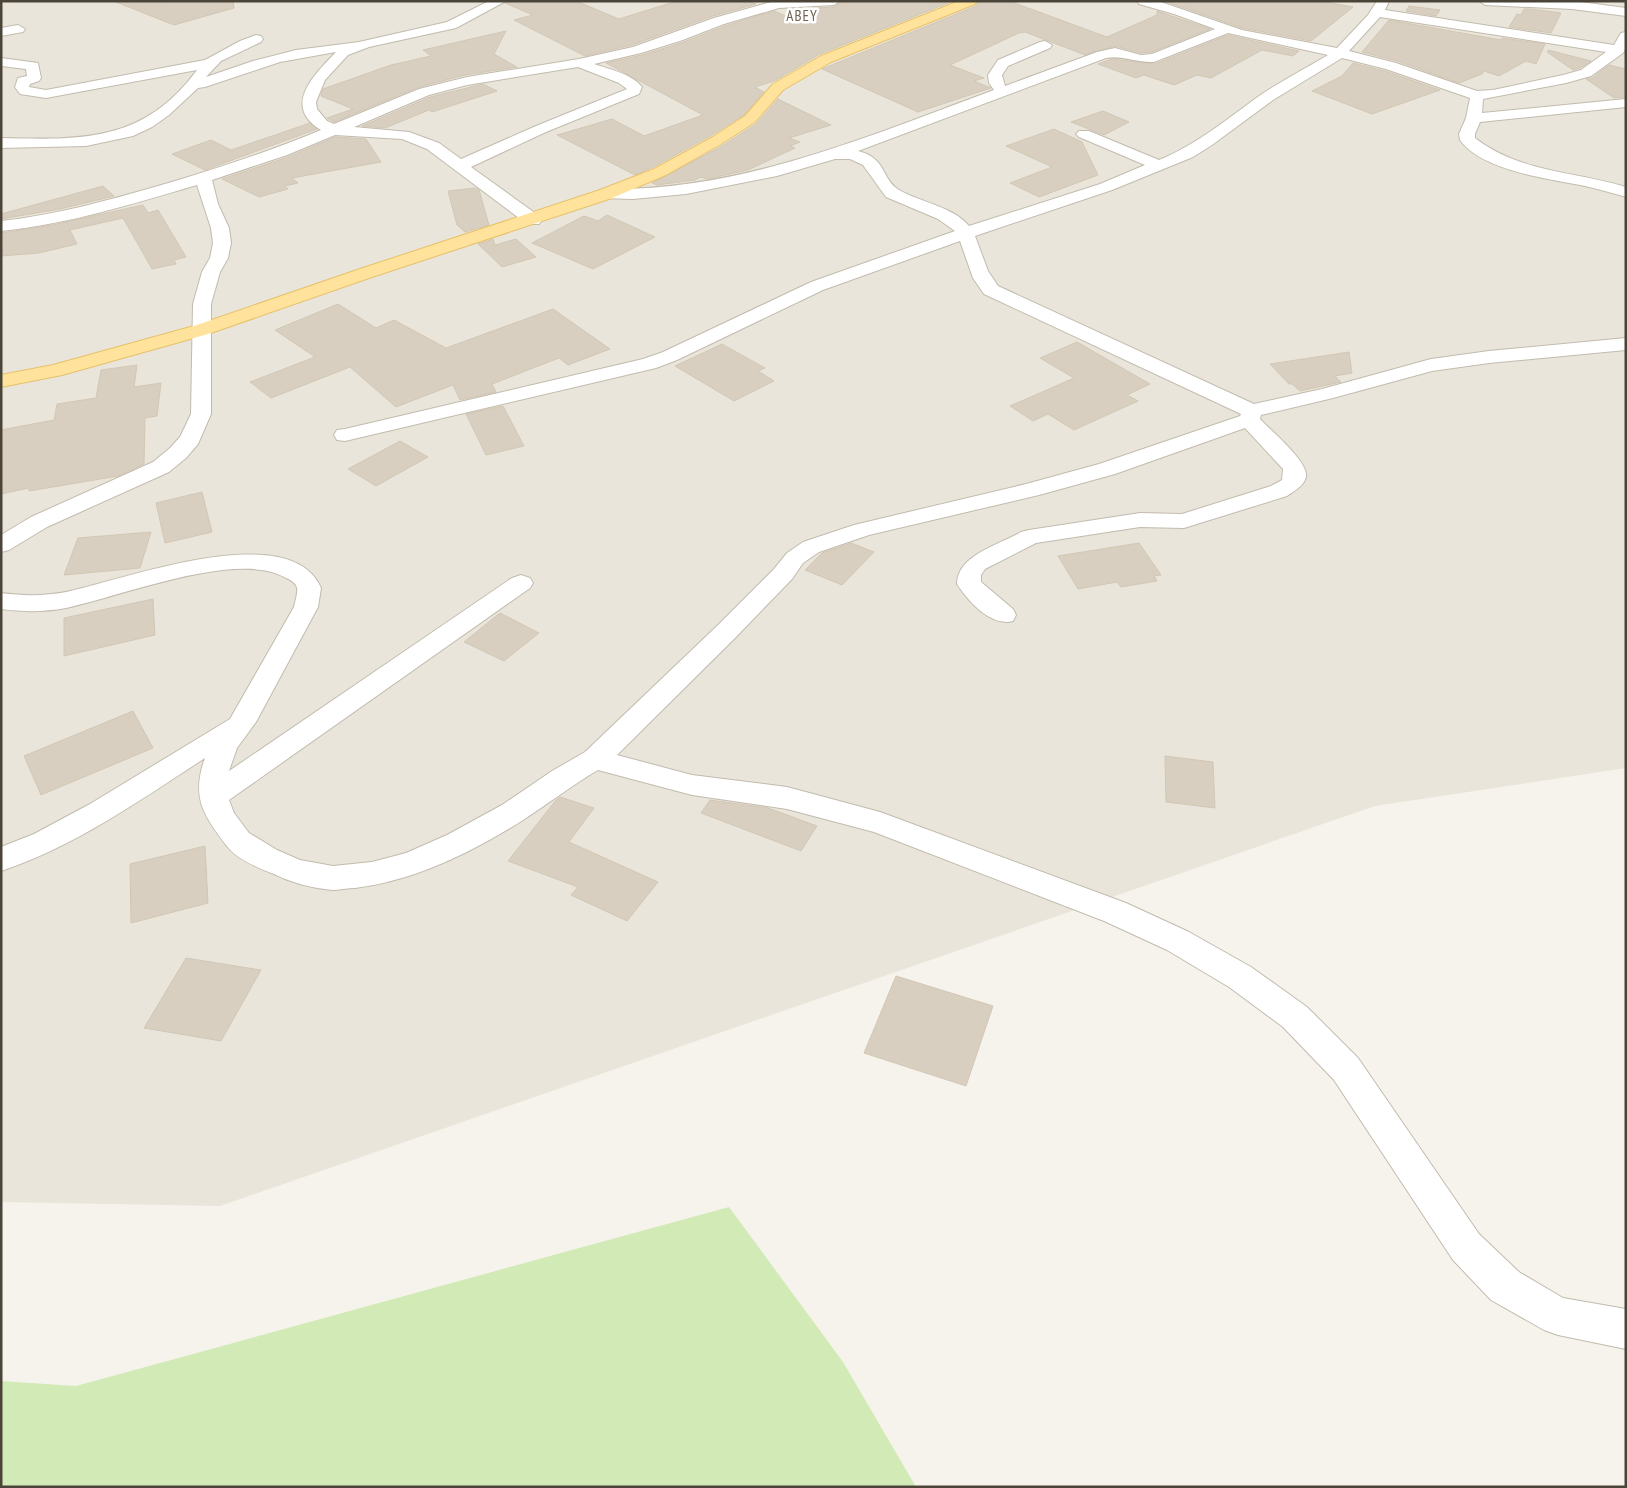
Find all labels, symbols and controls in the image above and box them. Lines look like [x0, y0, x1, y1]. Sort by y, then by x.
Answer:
district label: ABEY [786, 6, 818, 25]

